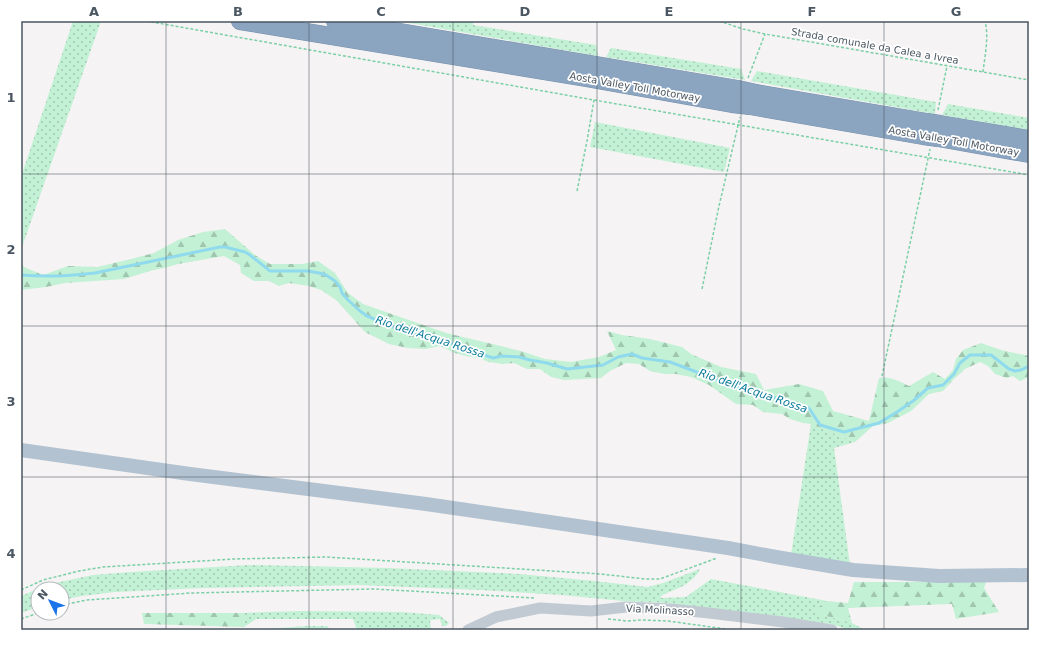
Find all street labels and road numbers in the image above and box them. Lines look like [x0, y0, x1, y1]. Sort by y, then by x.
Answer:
street label: Strada comunale da Calea a Ivrea [790, 26, 960, 66]
street label: Aosta Valley Toll Motorway [569, 70, 701, 104]
street label: Aosta Valley Toll Motorway [888, 124, 1020, 158]
street label: Via Molinasso [626, 603, 694, 617]

